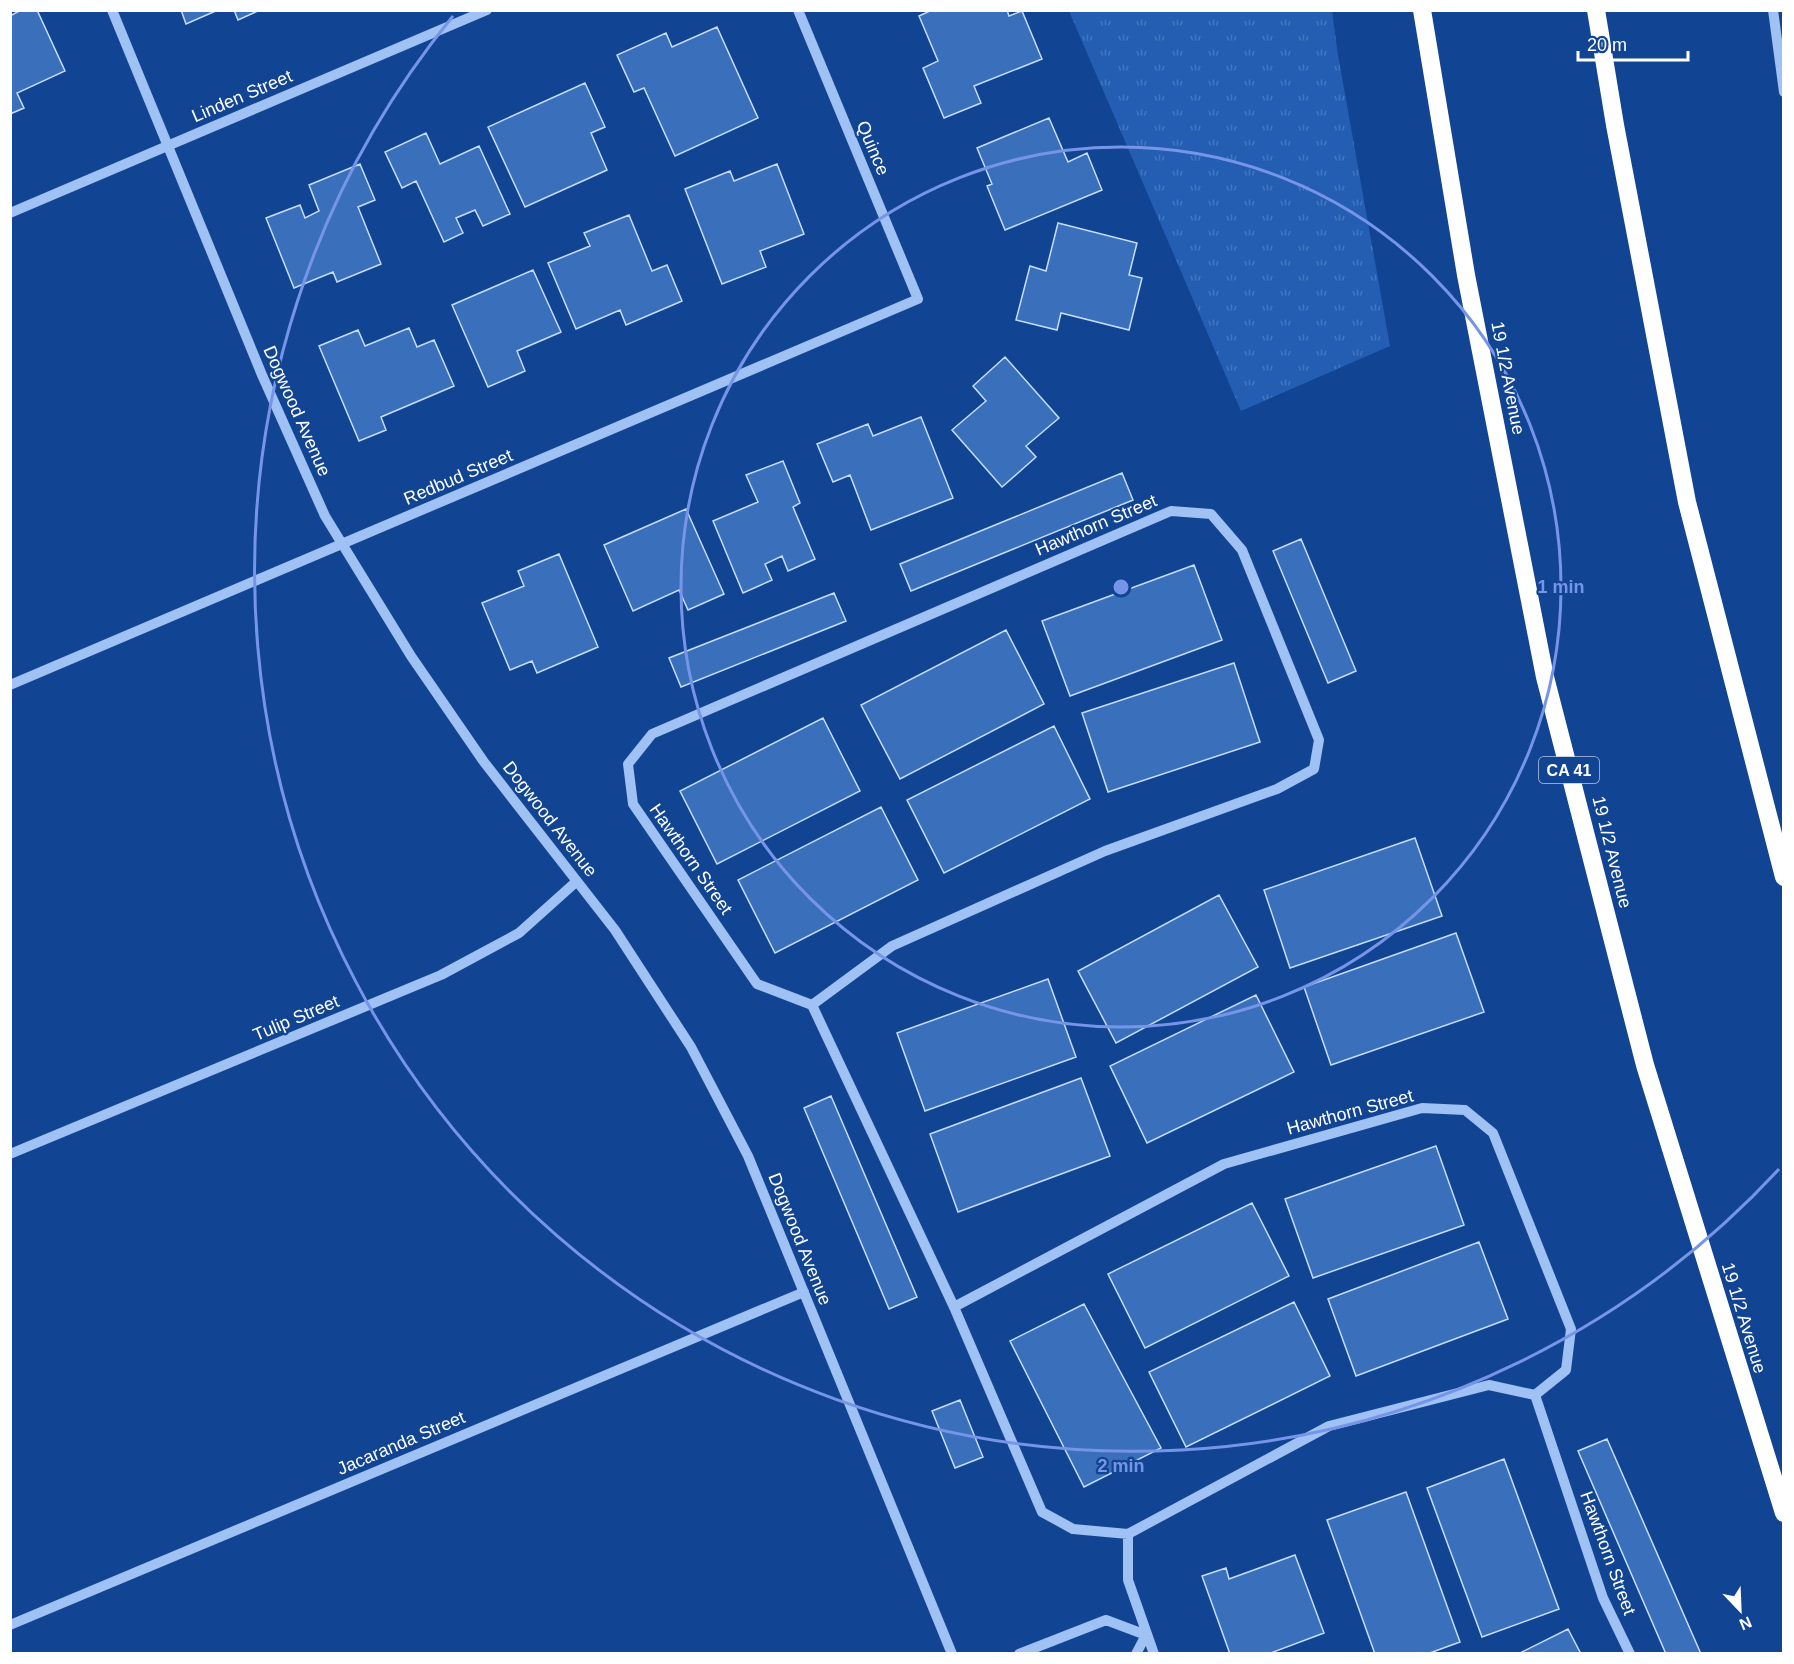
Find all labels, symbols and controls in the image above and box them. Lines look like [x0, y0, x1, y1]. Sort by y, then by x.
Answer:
scale bar [1578, 24, 1688, 62]
text: 20 m [1587, 35, 1627, 55]
street label: Linden Street [189, 66, 295, 126]
street label: Quince [853, 118, 893, 178]
street label: 19 1/2 Avenue [1487, 320, 1529, 436]
street label: Dogwood Avenue [259, 343, 335, 479]
street label: Redbud Street [401, 445, 515, 509]
street label: Hawthorn Street [1032, 490, 1160, 560]
centre of rings [1111, 577, 1131, 597]
text: 1 min [1537, 577, 1585, 597]
street label: Dogwood Avenue [499, 757, 601, 881]
road number: CA 41 [1539, 757, 1599, 783]
street label: 19 1/2 Avenue [1588, 794, 1636, 910]
street label: Hawthorn Street [646, 800, 736, 918]
street label: Tulip Street [250, 991, 342, 1045]
street label: Hawthorn Street [1285, 1086, 1415, 1138]
street label: Dogwood Avenue [764, 1170, 836, 1308]
street label: 19 1/2 Avenue [1718, 1260, 1770, 1376]
street label: Jacaranda Street [334, 1407, 468, 1479]
text: 2 min [1097, 1456, 1145, 1476]
street label: Hawthorn Street [1576, 1488, 1640, 1618]
north arrow [1710, 1580, 1770, 1640]
text: N [1737, 1613, 1754, 1633]

